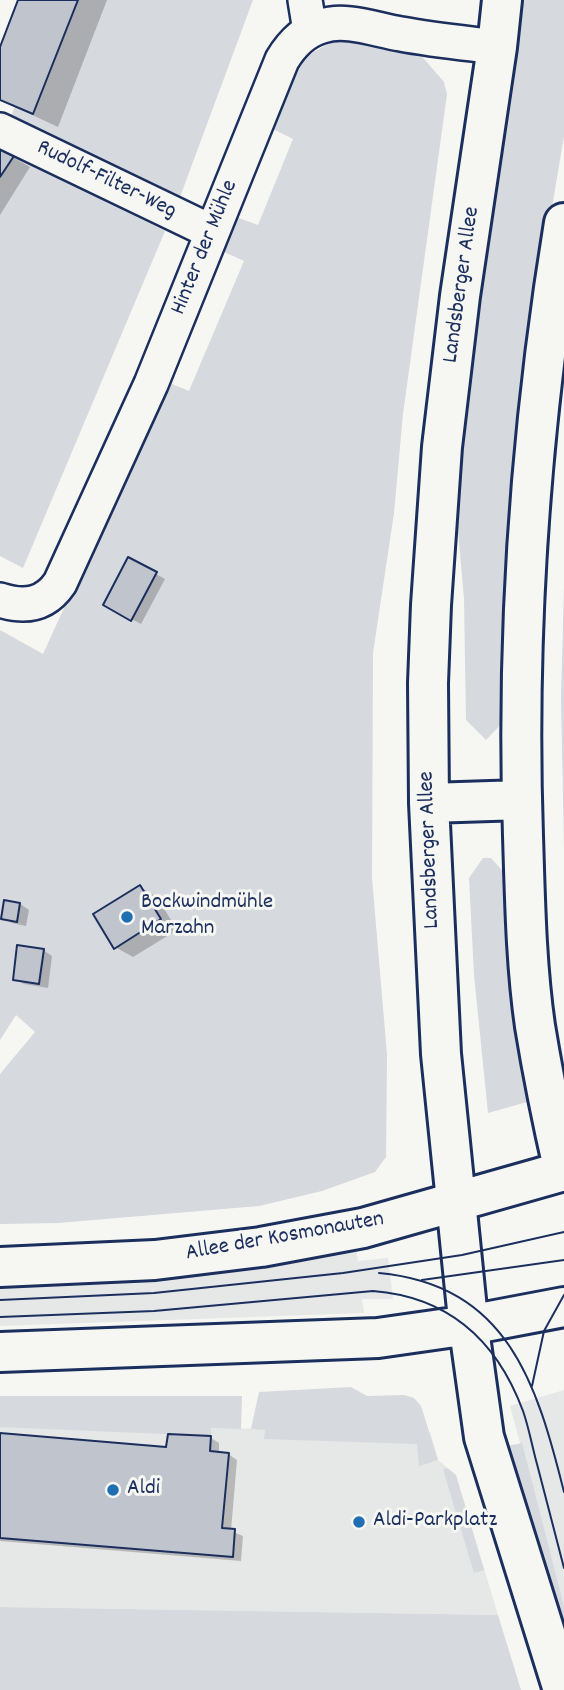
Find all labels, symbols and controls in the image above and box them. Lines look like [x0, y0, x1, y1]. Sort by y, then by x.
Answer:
street label: Rudolf-Filter-Weg [32, 135, 180, 227]
street label: Hinter der Mühle [166, 176, 246, 320]
street label: Landsberger Allee [438, 205, 488, 365]
street label: Landsberger Allee [414, 771, 448, 929]
place label: Bockwindmühle Marzahn [141, 890, 273, 944]
marker: Bockwindmühle Marzahn [119, 909, 135, 925]
street label: Allee der Kosmonauten [184, 1207, 386, 1269]
place label: Aldi [127, 1476, 160, 1504]
marker: Aldi [105, 1482, 121, 1498]
place label: Aldi-Parkplatz [373, 1508, 497, 1536]
marker: Aldi-Parkplatz [351, 1514, 367, 1530]

